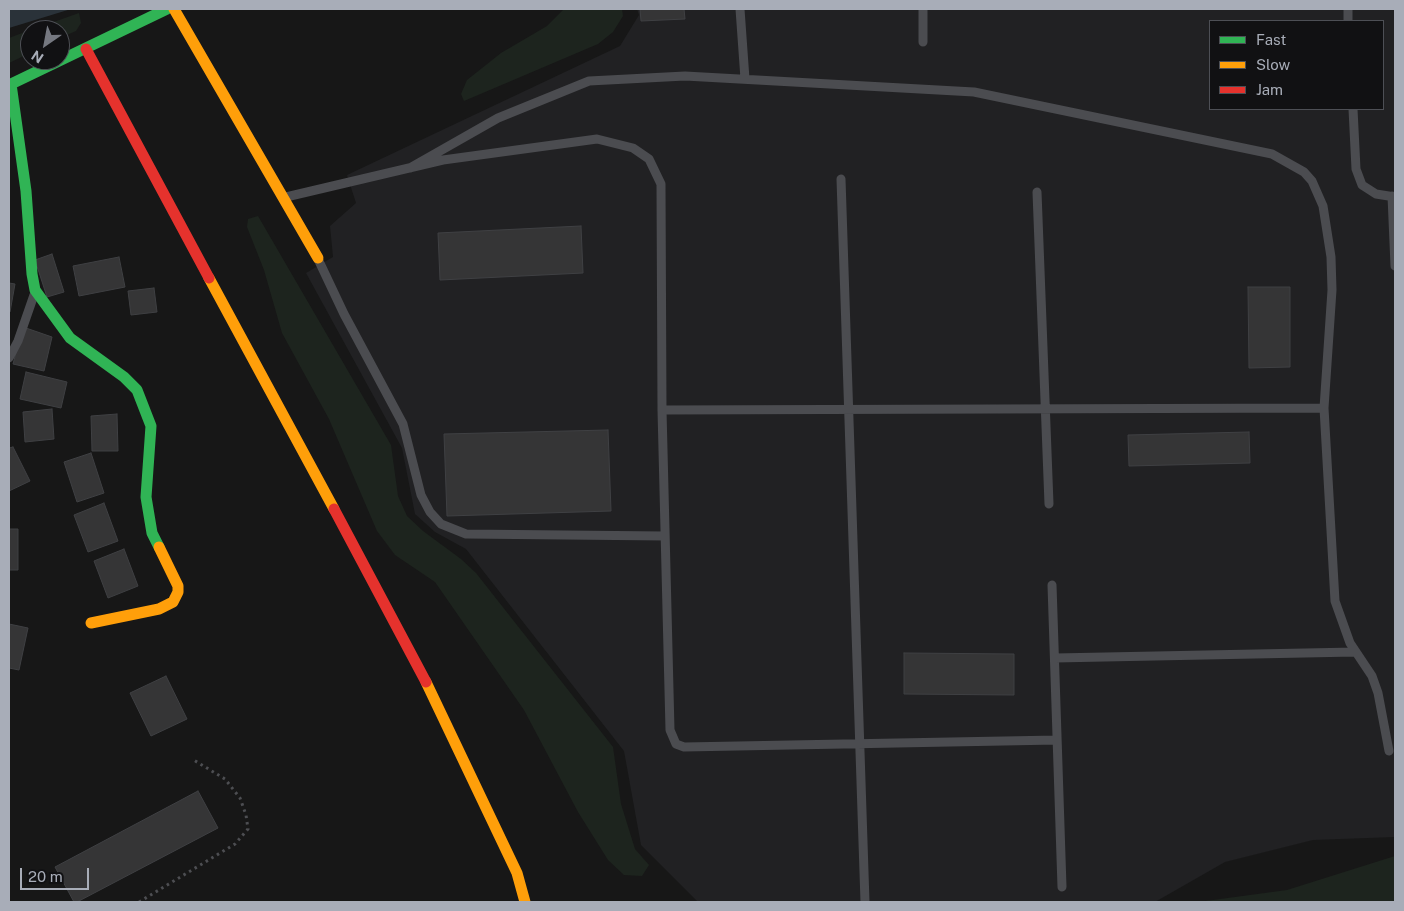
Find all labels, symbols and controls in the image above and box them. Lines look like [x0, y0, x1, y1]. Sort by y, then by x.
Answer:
north arrow [20, 20, 70, 70]
legend [1209, 20, 1384, 110]
text: Fast [1256, 31, 1286, 48]
text: N [28, 47, 46, 66]
text: Slow [1256, 56, 1290, 73]
text: Jam [1256, 81, 1283, 98]
scale bar [22, 858, 91, 890]
text: 20 m [28, 868, 63, 885]

